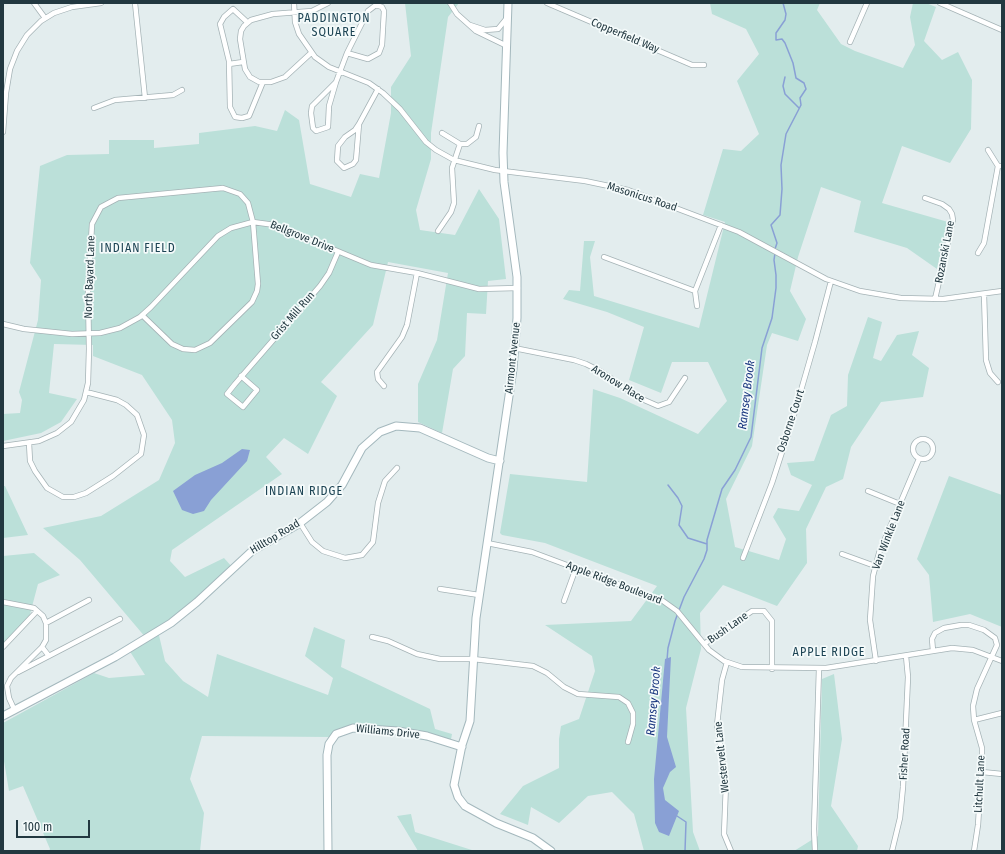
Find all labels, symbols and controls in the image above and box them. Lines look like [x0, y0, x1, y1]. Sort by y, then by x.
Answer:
district label: PADDINGTON SQUARE [298, 12, 370, 40]
street label: Copperfield Way [589, 16, 661, 56]
street label: Masonicus Road [605, 179, 679, 215]
street label: Bellgrove Drive [268, 218, 336, 256]
street label: Rozanski Lane [932, 220, 958, 284]
street label: North Bayard Lane [82, 235, 98, 319]
district label: INDIAN FIELD [100, 242, 176, 256]
street label: Grist Mill Run [268, 289, 318, 343]
street label: Airmont Avenue [503, 322, 523, 394]
water label: Ramsey Brook [736, 360, 758, 430]
street label: Aronow Place [589, 362, 647, 406]
street label: Osborne Court [775, 388, 807, 454]
district label: INDIAN RIDGE [265, 485, 343, 499]
street label: Van Winkle Lane [870, 498, 908, 572]
street label: Hilltop Road [248, 517, 302, 557]
street label: Apple Ridge Boulevard [564, 559, 664, 607]
street label: Bush Lane [705, 609, 751, 647]
district label: APPLE RIDGE [793, 646, 865, 660]
water label: Ramsey Brook [644, 666, 664, 736]
street label: Westervelt Lane [712, 721, 732, 793]
street label: Williams Drive [355, 722, 421, 742]
street label: Fisher Road [897, 727, 913, 781]
street label: Litchult Lane [972, 755, 988, 813]
scale bar [18, 812, 92, 838]
text: 100 m [23, 820, 52, 834]

